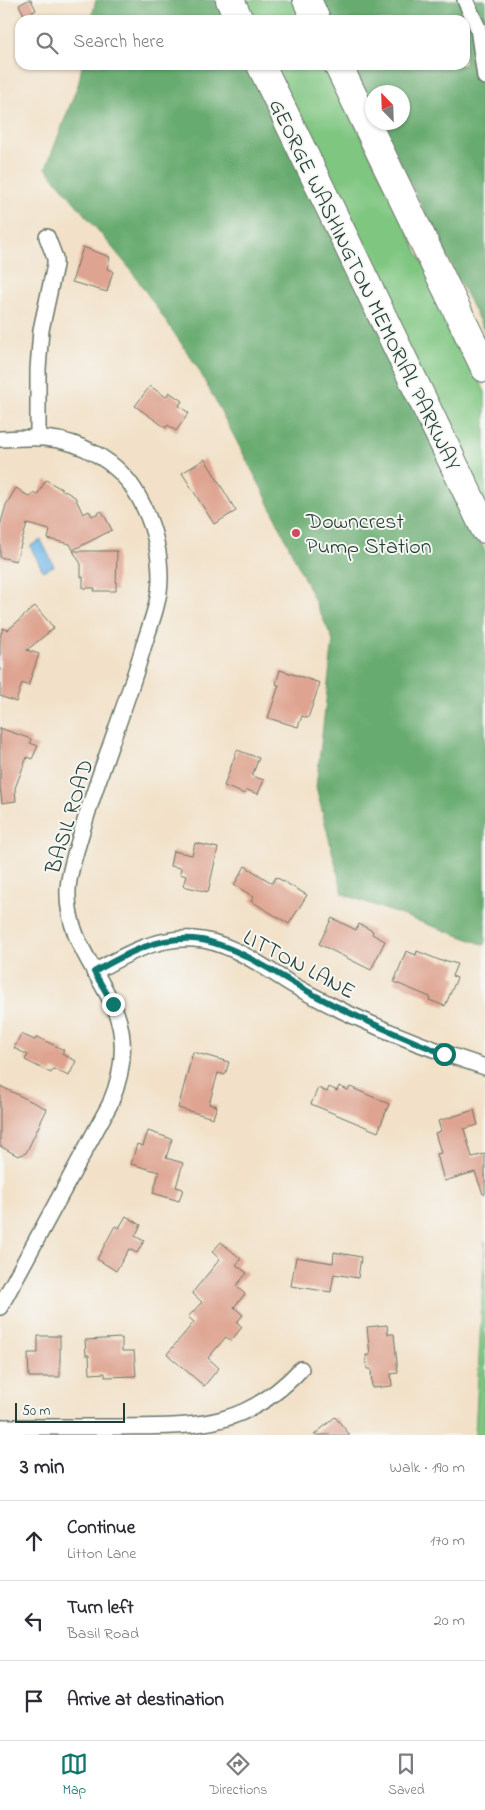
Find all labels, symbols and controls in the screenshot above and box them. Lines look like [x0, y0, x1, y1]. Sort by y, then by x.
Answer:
search box [15, 15, 470, 70]
icon: search [33, 29, 61, 57]
text: Search here [73, 29, 164, 56]
north arrow [365, 85, 410, 130]
street label: GEORGE WASHINGTON MEMORIAL PARKWAY [259, 94, 468, 477]
place label: Downcrest Pump Station [305, 507, 432, 564]
marker: Downcrest Pump Station [290, 527, 302, 539]
street label: BASIL ROAD [38, 756, 103, 879]
street label: LITTON LANE [237, 923, 360, 1009]
route end [102, 993, 125, 1016]
route start [433, 1043, 456, 1066]
scale bar [15, 1400, 125, 1423]
text: 50 m [22, 1401, 50, 1422]
text: 3 min [20, 1453, 64, 1483]
text: Walk · 190 m [390, 1456, 465, 1480]
text: Continue [67, 1515, 135, 1542]
icon: ahead [20, 1527, 48, 1555]
text: 170 m [430, 1529, 465, 1553]
text: Litton Lane [67, 1542, 136, 1566]
text: Turn left [67, 1595, 134, 1622]
icon: left [20, 1607, 48, 1635]
text: 20 m [434, 1609, 465, 1633]
text: Basil Road [67, 1622, 139, 1646]
icon: arrive [20, 1687, 48, 1715]
text: Arrive at destination [67, 1687, 224, 1714]
tab: Map [60, 1750, 88, 1801]
tab: Directions [209, 1750, 267, 1801]
tab: Saved [388, 1750, 425, 1801]

